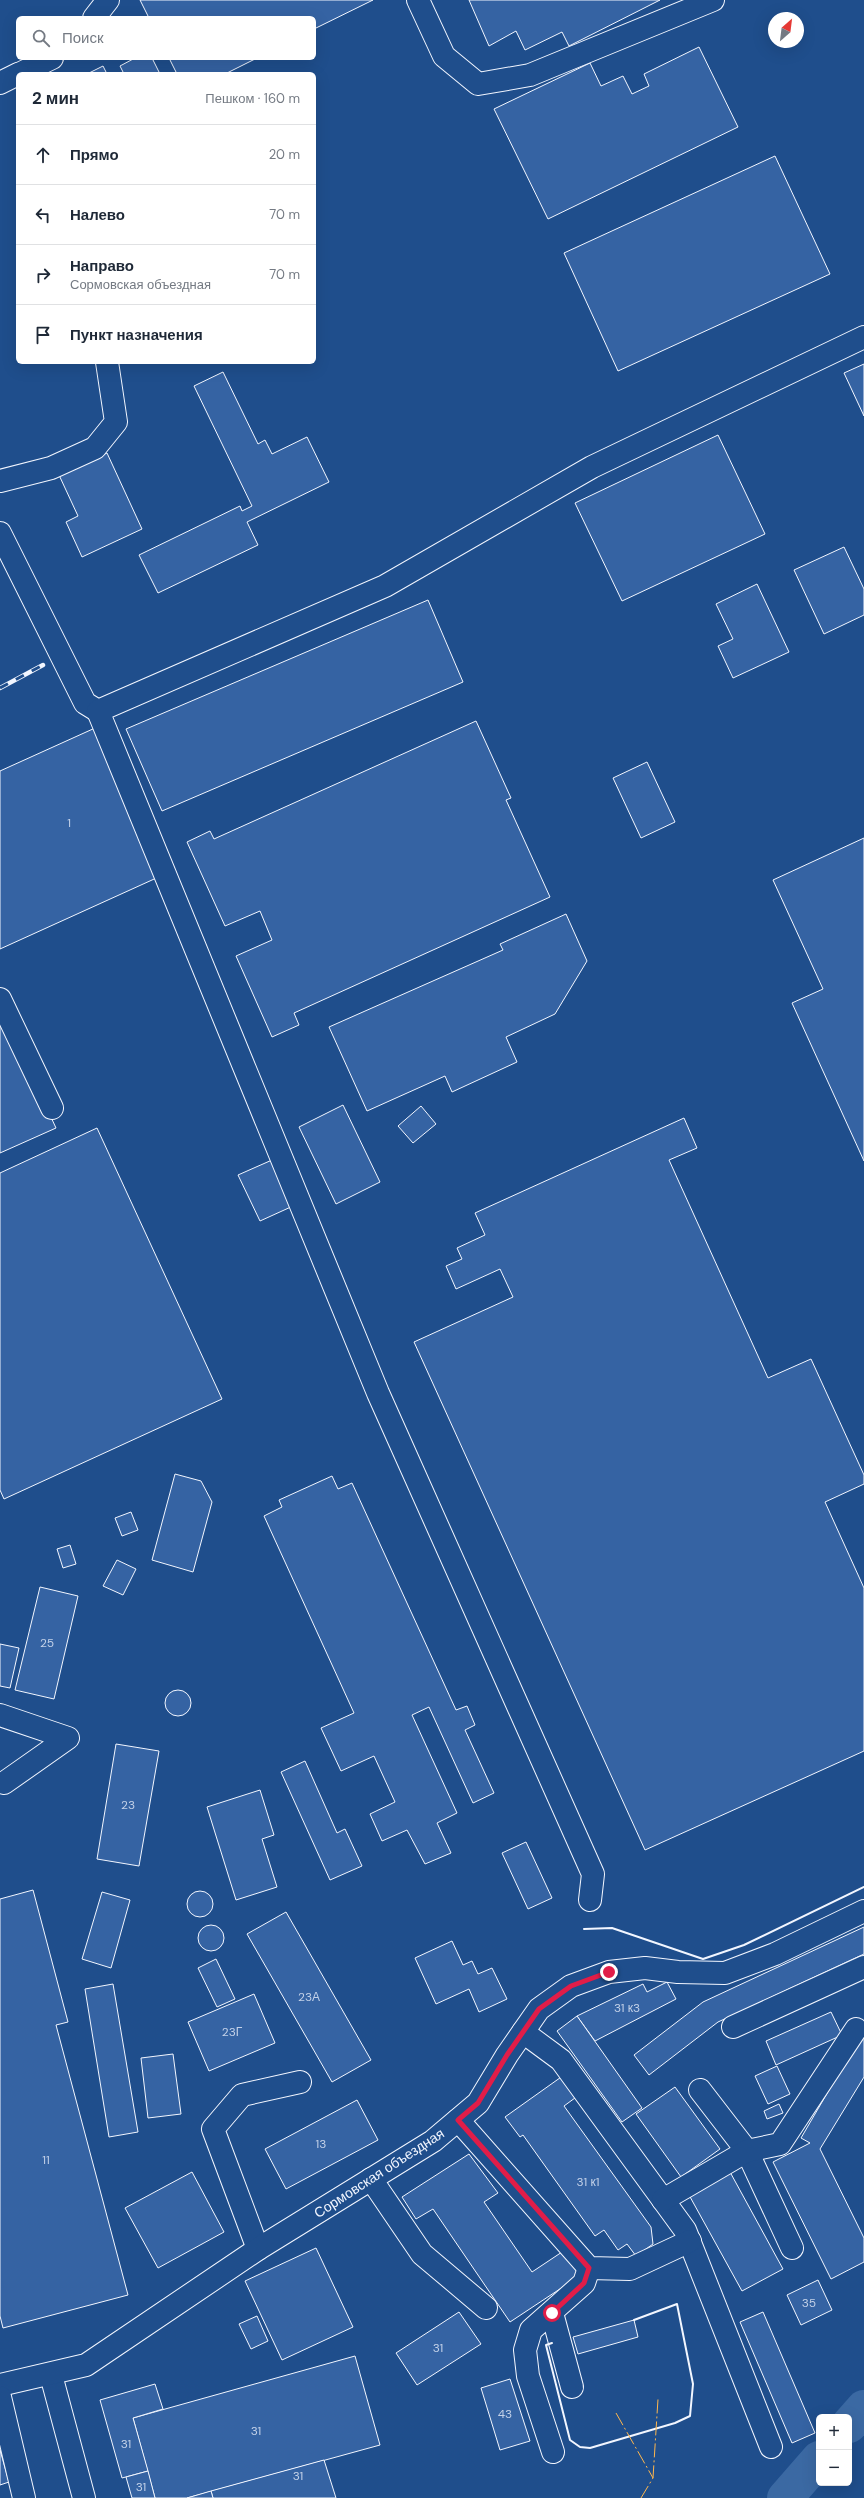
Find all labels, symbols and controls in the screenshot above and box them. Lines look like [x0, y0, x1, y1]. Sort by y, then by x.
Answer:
north arrow [768, 12, 804, 48]
search box [16, 16, 316, 60]
icon: search [30, 27, 52, 49]
text: Поиск [62, 28, 104, 48]
text: 2 мин [32, 87, 79, 109]
text: Пешком · 160 m [205, 90, 300, 107]
icon: ahead [32, 144, 54, 166]
text: Прямо [70, 145, 119, 165]
text: 20 m [269, 146, 300, 163]
icon: left [32, 204, 54, 226]
text: Налево [70, 205, 125, 225]
text: 70 m [269, 206, 300, 223]
text: Направо [70, 256, 134, 276]
icon: right [32, 264, 54, 286]
text: 70 m [269, 266, 300, 283]
text: Сормовская объездная [70, 276, 211, 293]
icon: arrive [32, 324, 54, 346]
text: Пункт назначения [70, 325, 203, 345]
house number: 1 [67, 815, 71, 831]
house number: 25 [40, 1635, 54, 1651]
house number: 23 [121, 1797, 135, 1813]
route end [600, 1963, 618, 1981]
house number: 23А [298, 1989, 320, 2005]
house number: 31 к3 [614, 2000, 640, 2016]
house number: 23Г [222, 2024, 243, 2040]
street label: Сормовская объездная [310, 2124, 448, 2222]
house number: 13 [316, 2136, 326, 2152]
house number: 11 [42, 2152, 50, 2168]
house number: 31 к1 [577, 2174, 599, 2190]
house number: 35 [802, 2295, 816, 2311]
route start [543, 2304, 561, 2322]
house number: 31 [433, 2340, 443, 2356]
house number: 43 [498, 2406, 512, 2422]
map controls [816, 2414, 852, 2486]
button: + [816, 2414, 852, 2450]
house number: 31 [251, 2423, 261, 2439]
house number: 31 [121, 2436, 131, 2452]
button: − [816, 2450, 852, 2486]
house number: 31 [293, 2468, 303, 2484]
house number: 31 [136, 2479, 146, 2495]

